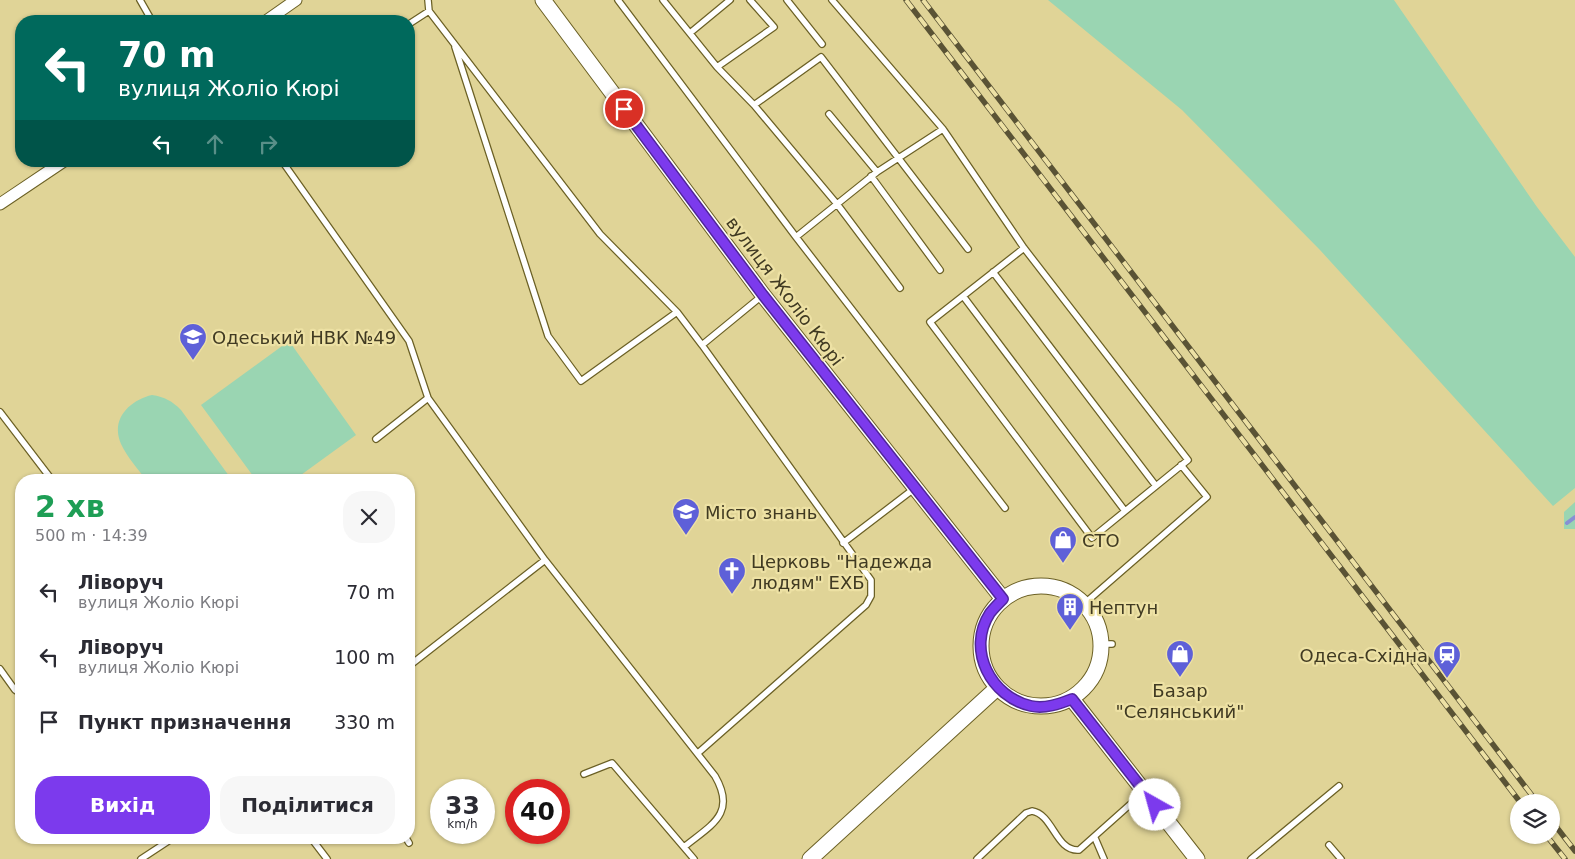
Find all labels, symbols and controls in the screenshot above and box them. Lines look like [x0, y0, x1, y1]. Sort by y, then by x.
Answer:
icon: left [35, 35, 100, 100]
text: 70 m [118, 35, 215, 75]
text: вулиця Жоліо Кюрі [118, 76, 340, 101]
pin [603, 88, 645, 130]
icon: arrive [610, 95, 638, 123]
icon: left [148, 130, 176, 158]
icon: ahead [201, 130, 229, 158]
icon: right [254, 130, 282, 158]
street label: вулиця Жоліо Кюрі [722, 212, 848, 370]
school or university icon: Одеський НВК №49 [178, 322, 208, 361]
place label: Одеський НВК №49 [212, 327, 396, 348]
text: 2 хв [35, 489, 105, 524]
button: close [343, 491, 395, 543]
school or university icon: Місто знань [671, 497, 701, 536]
place label: Місто знань [705, 502, 817, 523]
shop icon: СТО [1048, 525, 1078, 564]
text: 500 m · 14:39 [35, 526, 148, 545]
place label: СТО [1082, 530, 1120, 551]
place label: Церковь "Надежда людям" ЕХБ [751, 551, 932, 593]
church icon: Церковь "Надежда людям" ЕХБ [717, 556, 747, 595]
text: Ліворуч [78, 571, 164, 593]
icon: left [35, 578, 63, 606]
text: 70 m [346, 581, 395, 603]
building icon: Нептун [1055, 592, 1085, 631]
text: вулиця Жоліо Кюрі [78, 593, 239, 612]
place label: Нептун [1089, 597, 1158, 618]
text: Ліворуч [78, 636, 164, 658]
shop icon: Базар "Селянський" [1165, 639, 1195, 678]
station icon: Одеса-Східна [1432, 640, 1462, 679]
icon: left [35, 643, 63, 671]
place label: Одеса-Східна [1299, 645, 1428, 666]
text: 100 m [334, 646, 395, 668]
text: вулиця Жоліо Кюрі [78, 658, 239, 677]
place label: Базар "Селянський" [1115, 680, 1245, 722]
icon: arrive [35, 708, 63, 736]
text: Пункт призначення [78, 711, 291, 733]
text: 330 m [334, 711, 395, 733]
button: Вихід [35, 776, 210, 834]
button: Поділитися [220, 776, 395, 834]
position arrow [1128, 778, 1180, 830]
speed limit sign: 40 [505, 779, 570, 844]
text: 33 [445, 791, 480, 820]
map controls [1510, 794, 1560, 844]
button: layers [1510, 794, 1560, 844]
text: km/h [447, 817, 478, 831]

